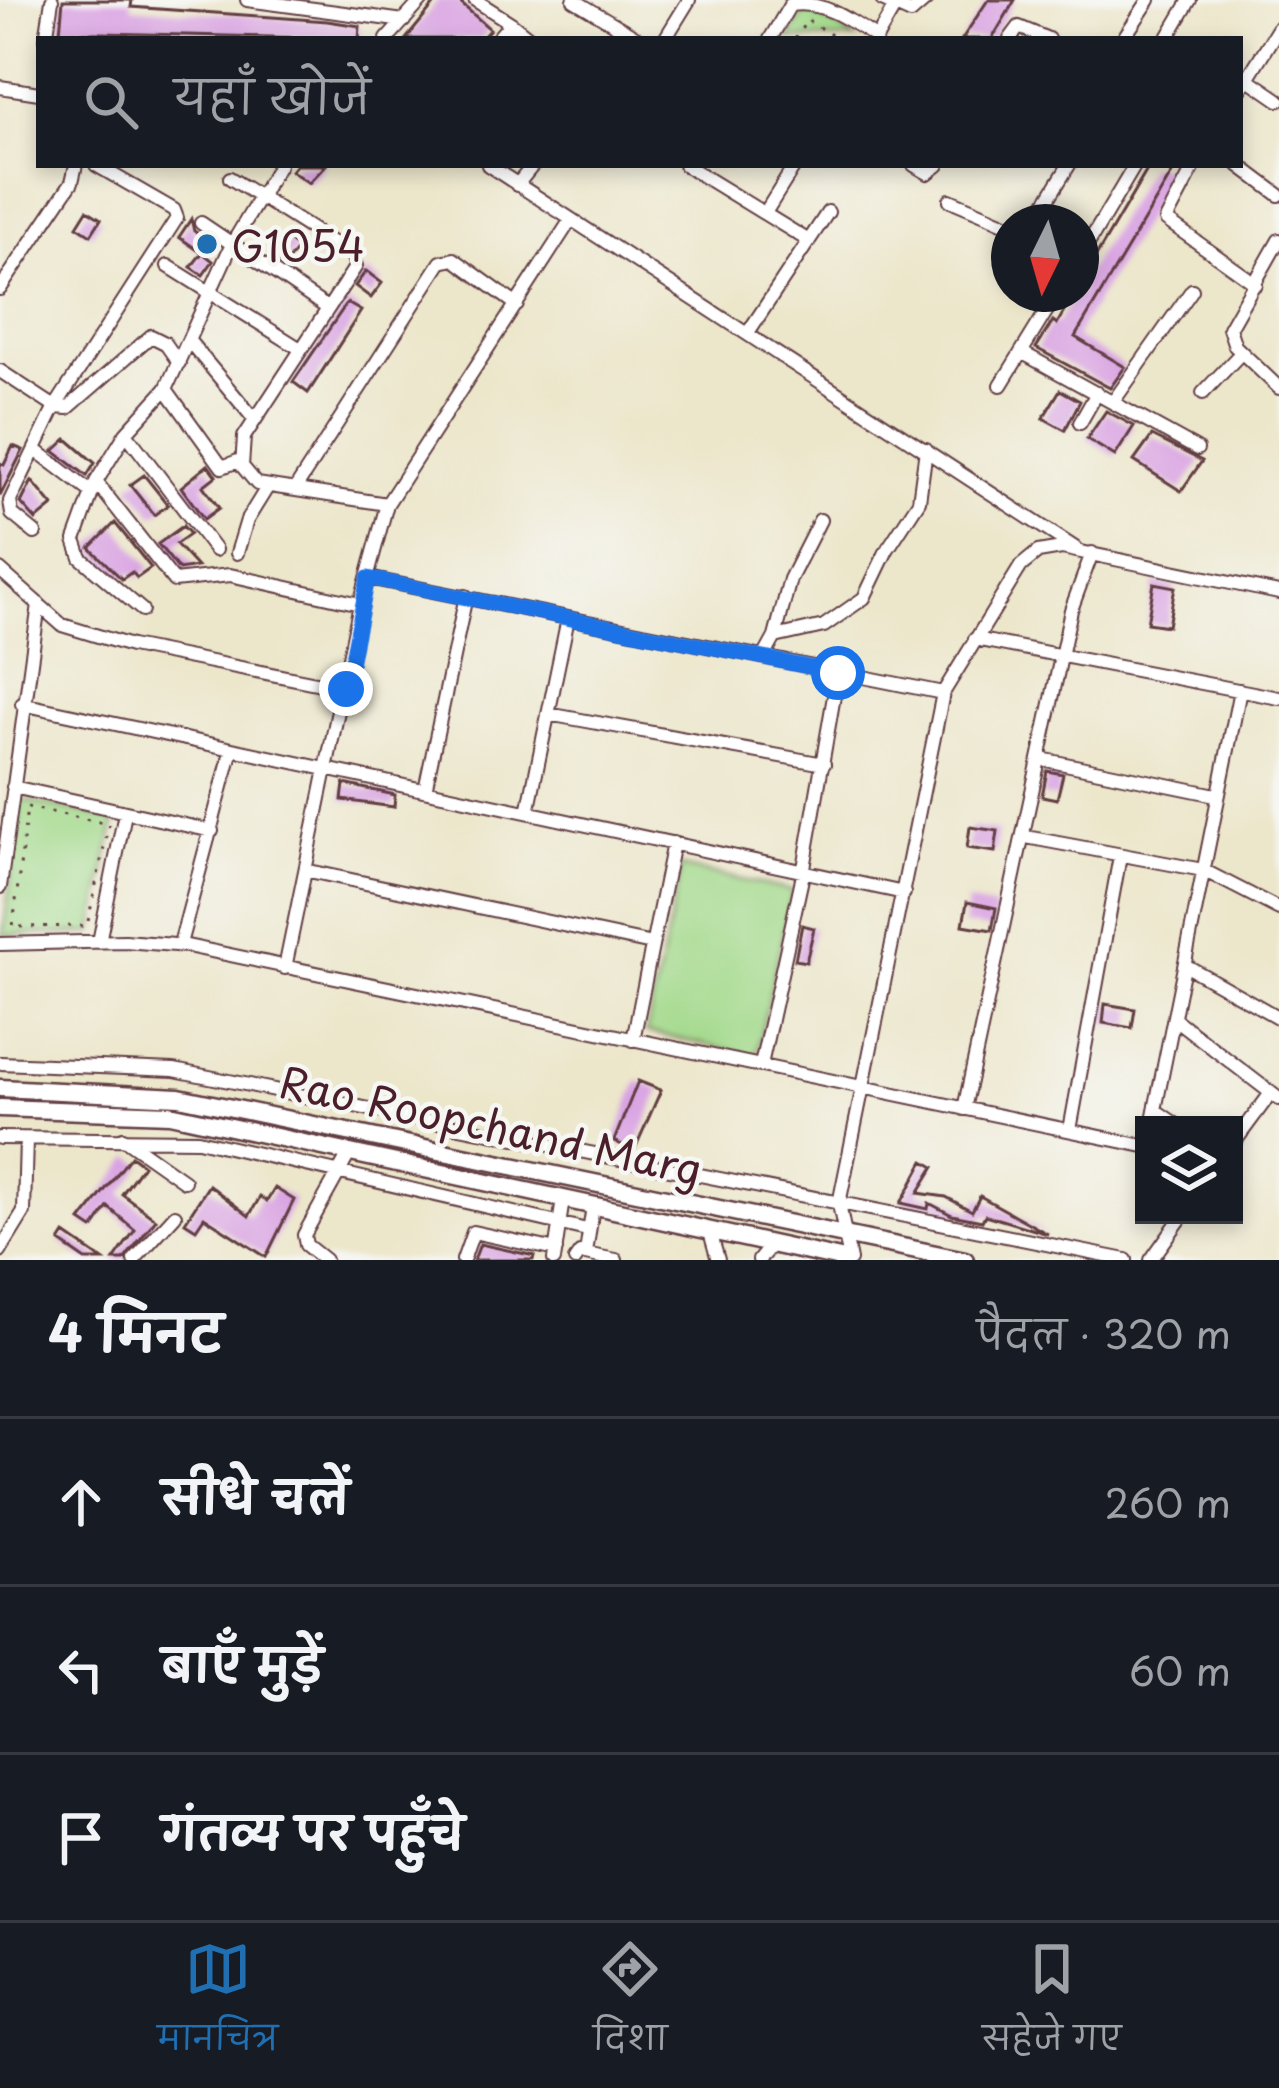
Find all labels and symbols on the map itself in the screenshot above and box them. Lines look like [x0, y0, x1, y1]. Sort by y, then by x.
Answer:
north arrow [991, 204, 1099, 312]
place label: G1054 [231, 213, 365, 276]
marker: G1054 [194, 231, 220, 257]
route start [811, 646, 865, 700]
route end [319, 662, 373, 716]
street label: Rao Roopchand Marg [274, 1048, 708, 1200]

